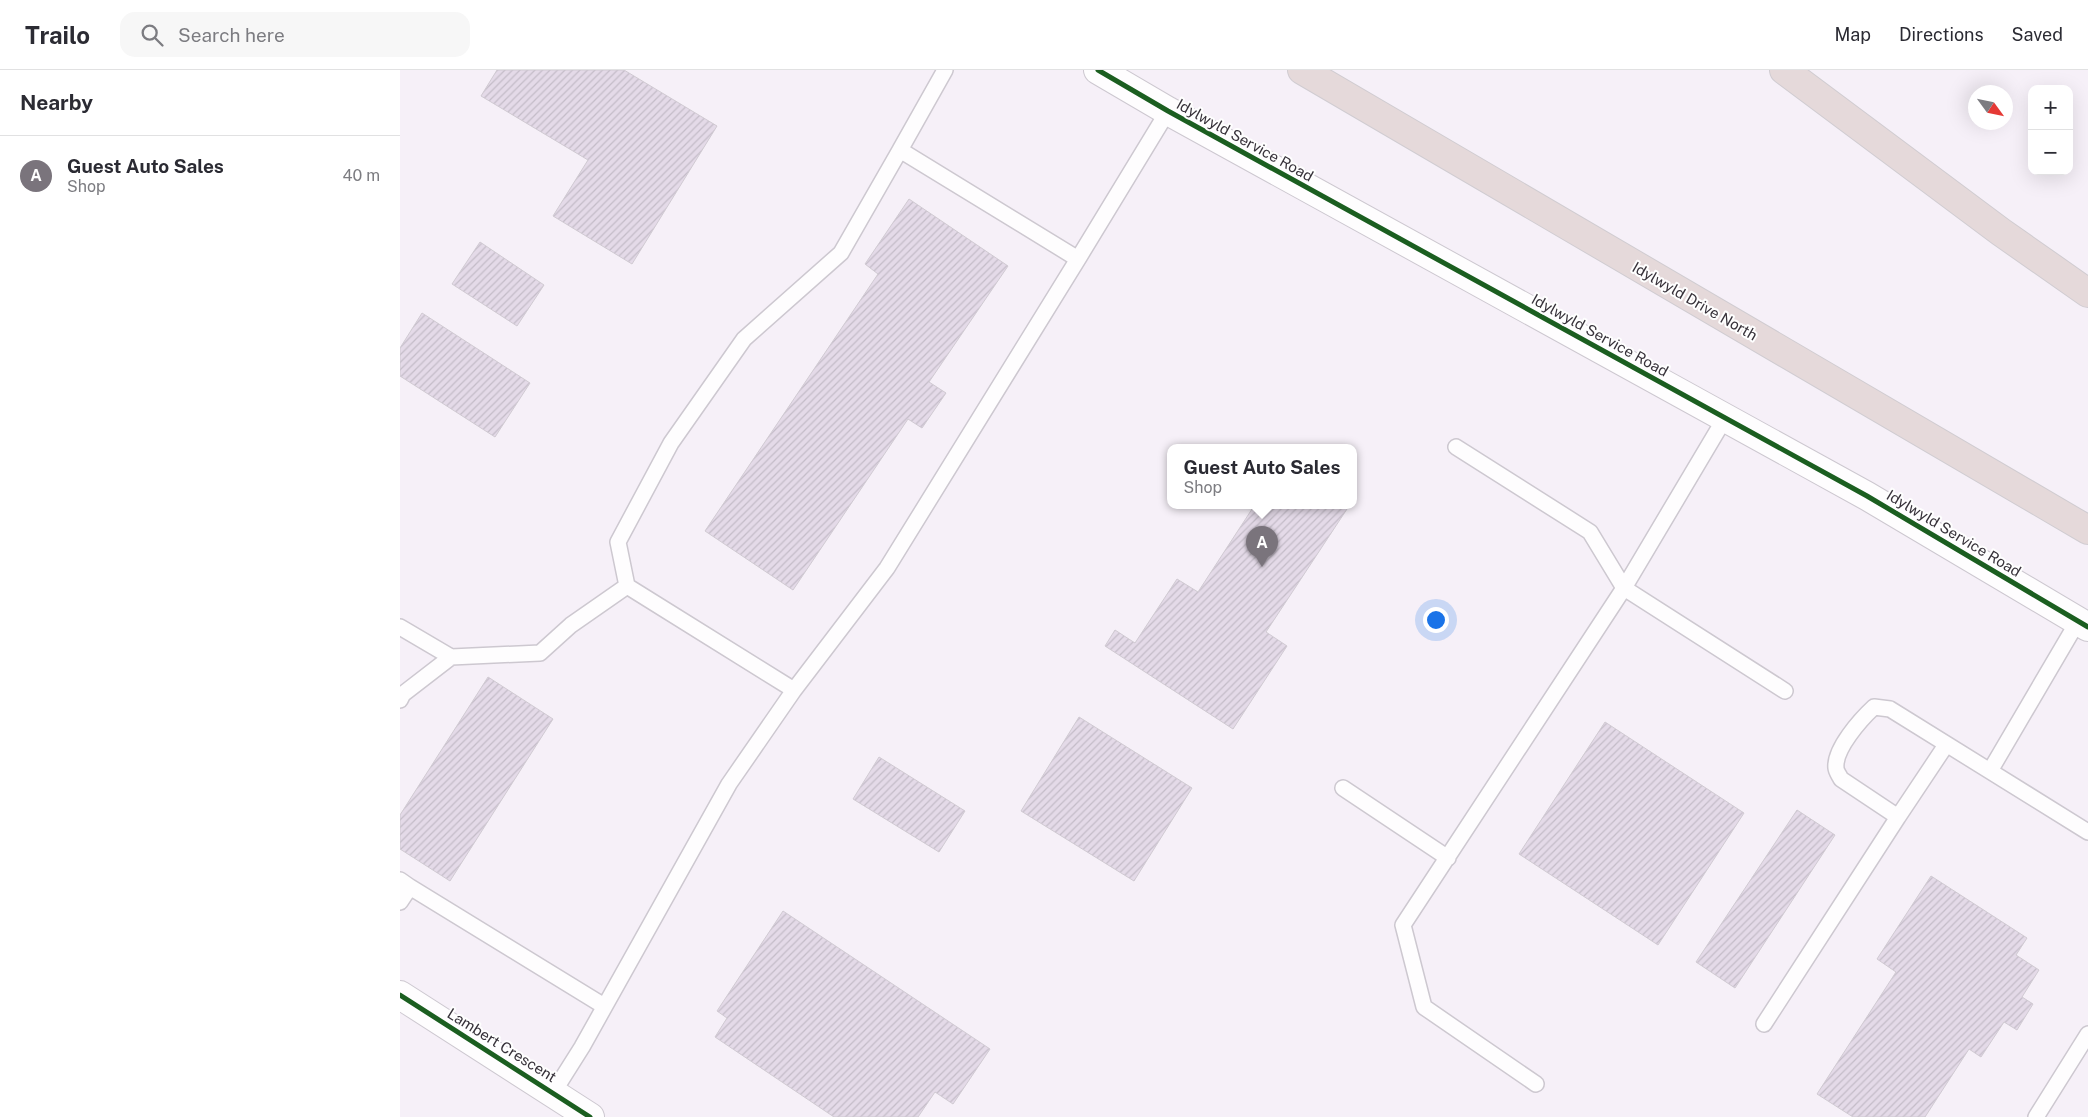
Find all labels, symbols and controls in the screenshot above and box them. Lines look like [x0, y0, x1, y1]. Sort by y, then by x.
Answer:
search box [120, 12, 470, 57]
text: Trailo [25, 21, 90, 49]
icon: search [138, 21, 166, 49]
text: Search here [178, 24, 285, 46]
text: Map [1834, 24, 1871, 45]
text: Directions [1899, 24, 1984, 45]
text: Saved [2012, 24, 2063, 45]
north arrow [1968, 85, 2013, 130]
map controls [2028, 85, 2073, 175]
button: + [2028, 85, 2073, 130]
text: Nearby [20, 90, 93, 115]
street label: Idylwyld Service Road [1174, 95, 1316, 185]
button: − [2028, 130, 2073, 175]
text: Guest Auto Sales [67, 155, 224, 177]
text: A [30, 166, 42, 185]
text: 40 m [342, 166, 380, 185]
text: Shop [67, 177, 106, 196]
street label: Idylwyld Drive North [1630, 258, 1760, 344]
street label: Idylwyld Service Road [1529, 290, 1671, 380]
popup [1167, 444, 1357, 509]
text: Guest Auto Sales [1184, 456, 1340, 478]
text: Shop [1184, 478, 1222, 497]
street label: Idylwyld Service Road [1884, 486, 2024, 580]
pin: A [1246, 526, 1278, 567]
your location [1423, 607, 1449, 633]
street label: Lambert Crescent [444, 1005, 560, 1085]

